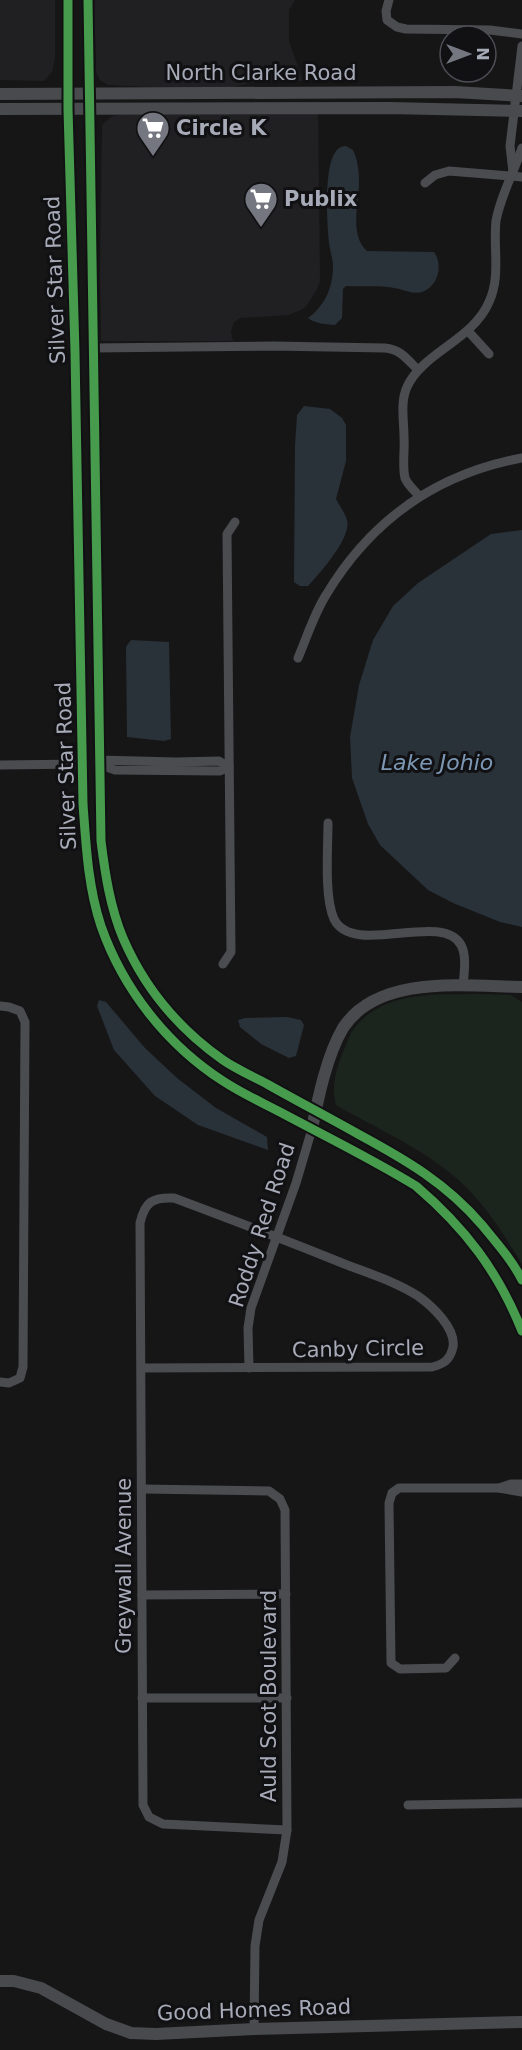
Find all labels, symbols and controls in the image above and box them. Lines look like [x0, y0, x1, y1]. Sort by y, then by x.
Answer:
north arrow [438, 24, 498, 84]
text: N [473, 47, 492, 61]
street label: North Clarke Road [165, 61, 357, 85]
supermarket icon: Circle K [135, 110, 171, 157]
place label: Circle K [176, 116, 267, 140]
supermarket icon: Publix [243, 181, 279, 228]
place label: Publix [284, 187, 358, 211]
street label: Silver Star Road [40, 196, 70, 364]
street label: Silver Star Road [51, 682, 81, 850]
water label: Lake Johio [381, 750, 493, 775]
street label: Roddy Red Road [224, 1140, 300, 1310]
street label: Canby Circle [292, 1336, 424, 1362]
street label: Greywall Avenue [112, 1478, 136, 1654]
street label: Auld Scot Boulevard [257, 1590, 281, 1802]
street label: Good Homes Road [156, 1995, 352, 2025]

